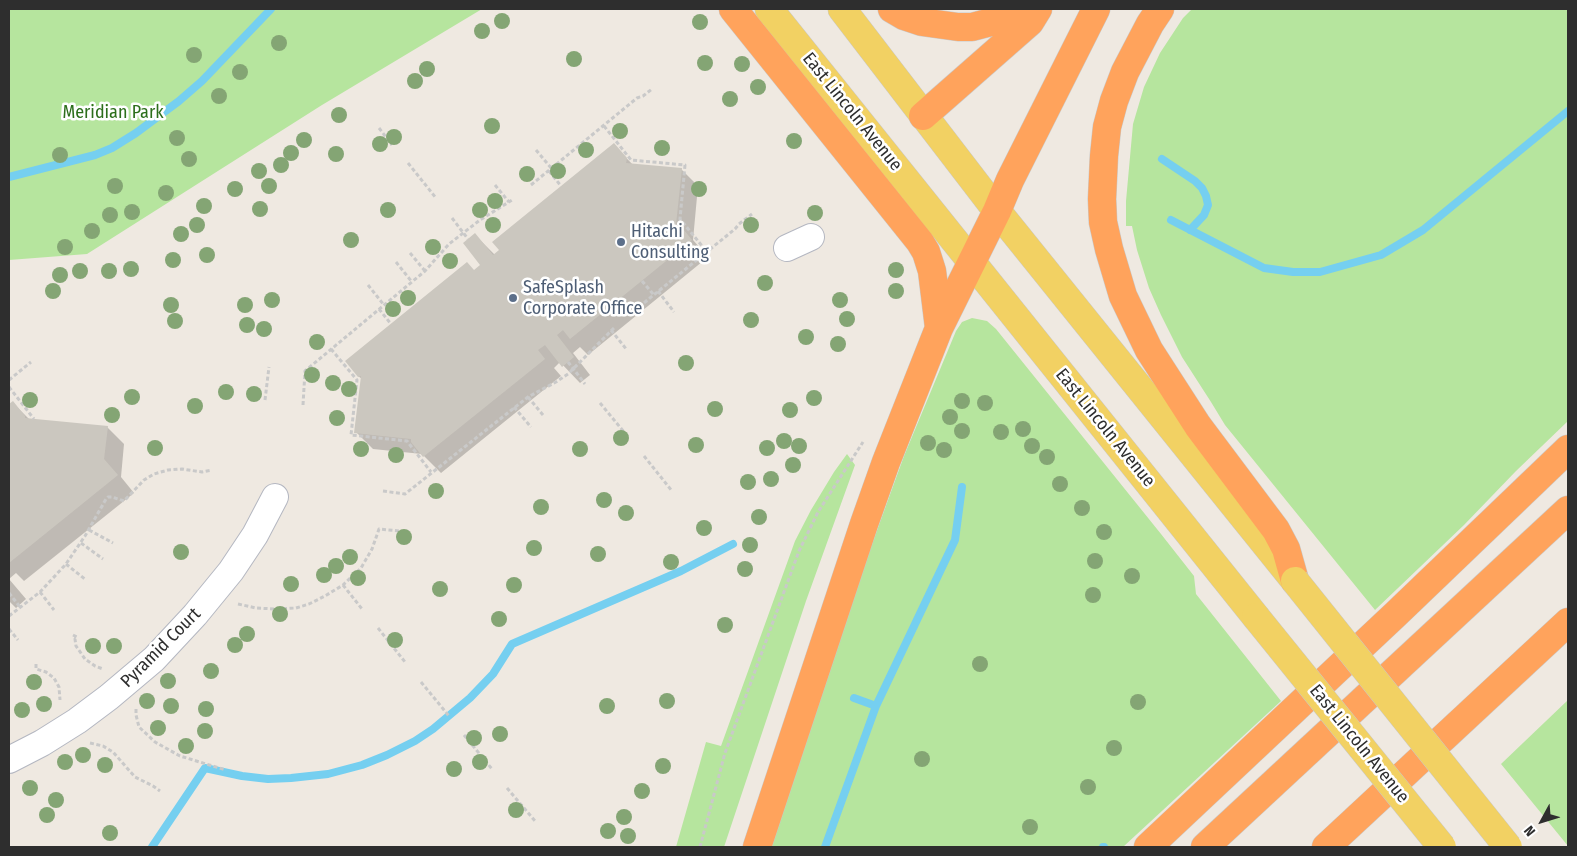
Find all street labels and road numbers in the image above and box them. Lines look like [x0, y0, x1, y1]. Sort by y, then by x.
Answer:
street label: East Lincoln Avenue [798, 48, 906, 176]
street label: East Lincoln Avenue [1051, 364, 1159, 492]
street label: Pyramid Court [117, 604, 205, 692]
street label: East Lincoln Avenue [1305, 680, 1413, 808]

